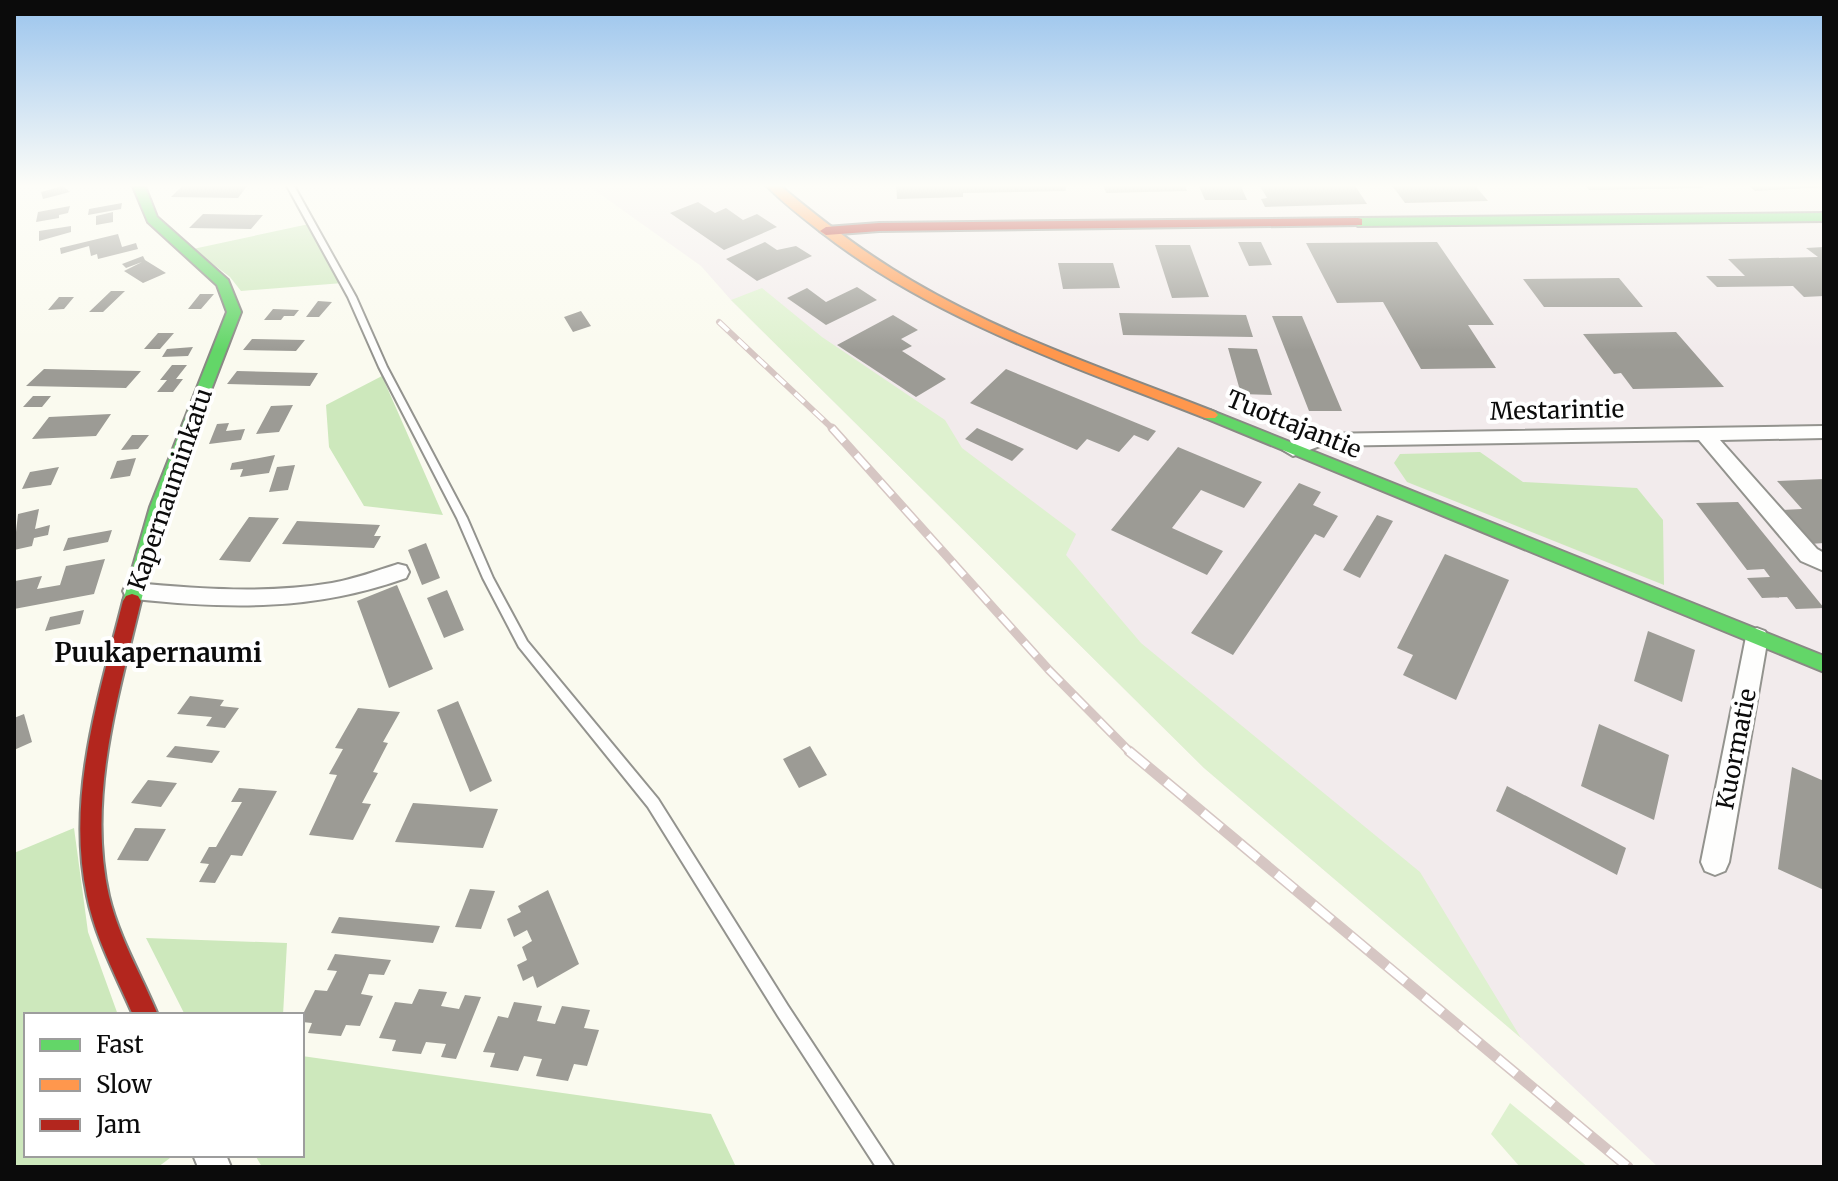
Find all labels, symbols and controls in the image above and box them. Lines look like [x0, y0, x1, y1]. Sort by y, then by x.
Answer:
street label: Tuottajantie [1222, 383, 1366, 465]
street label: Kapernauminkatu [121, 384, 219, 594]
street label: Mestarintie [1490, 393, 1624, 427]
district label: Puukapernaumi [54, 636, 262, 669]
street label: Kuormatie [1709, 686, 1763, 812]
legend [24, 1013, 304, 1157]
text: Fast [96, 1029, 144, 1060]
text: Slow [96, 1069, 152, 1100]
text: Jam [95, 1109, 141, 1140]

